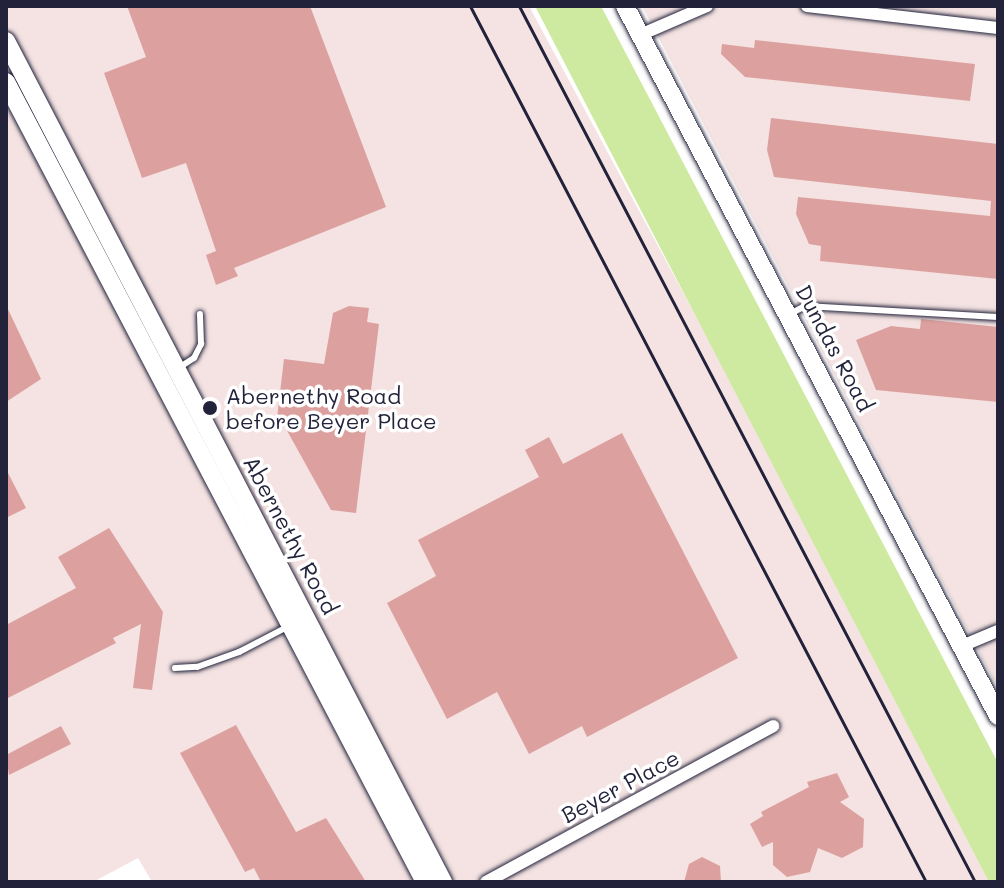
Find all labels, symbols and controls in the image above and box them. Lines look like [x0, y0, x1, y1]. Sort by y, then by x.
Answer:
street label: Dundas Road [791, 280, 879, 416]
place label: Abernethy Road before Beyer Place [226, 382, 437, 434]
marker: Abernethy Road before Beyer Place [201, 399, 219, 417]
street label: Abernethy Road [238, 451, 344, 619]
street label: Beyer Place [557, 744, 683, 828]

